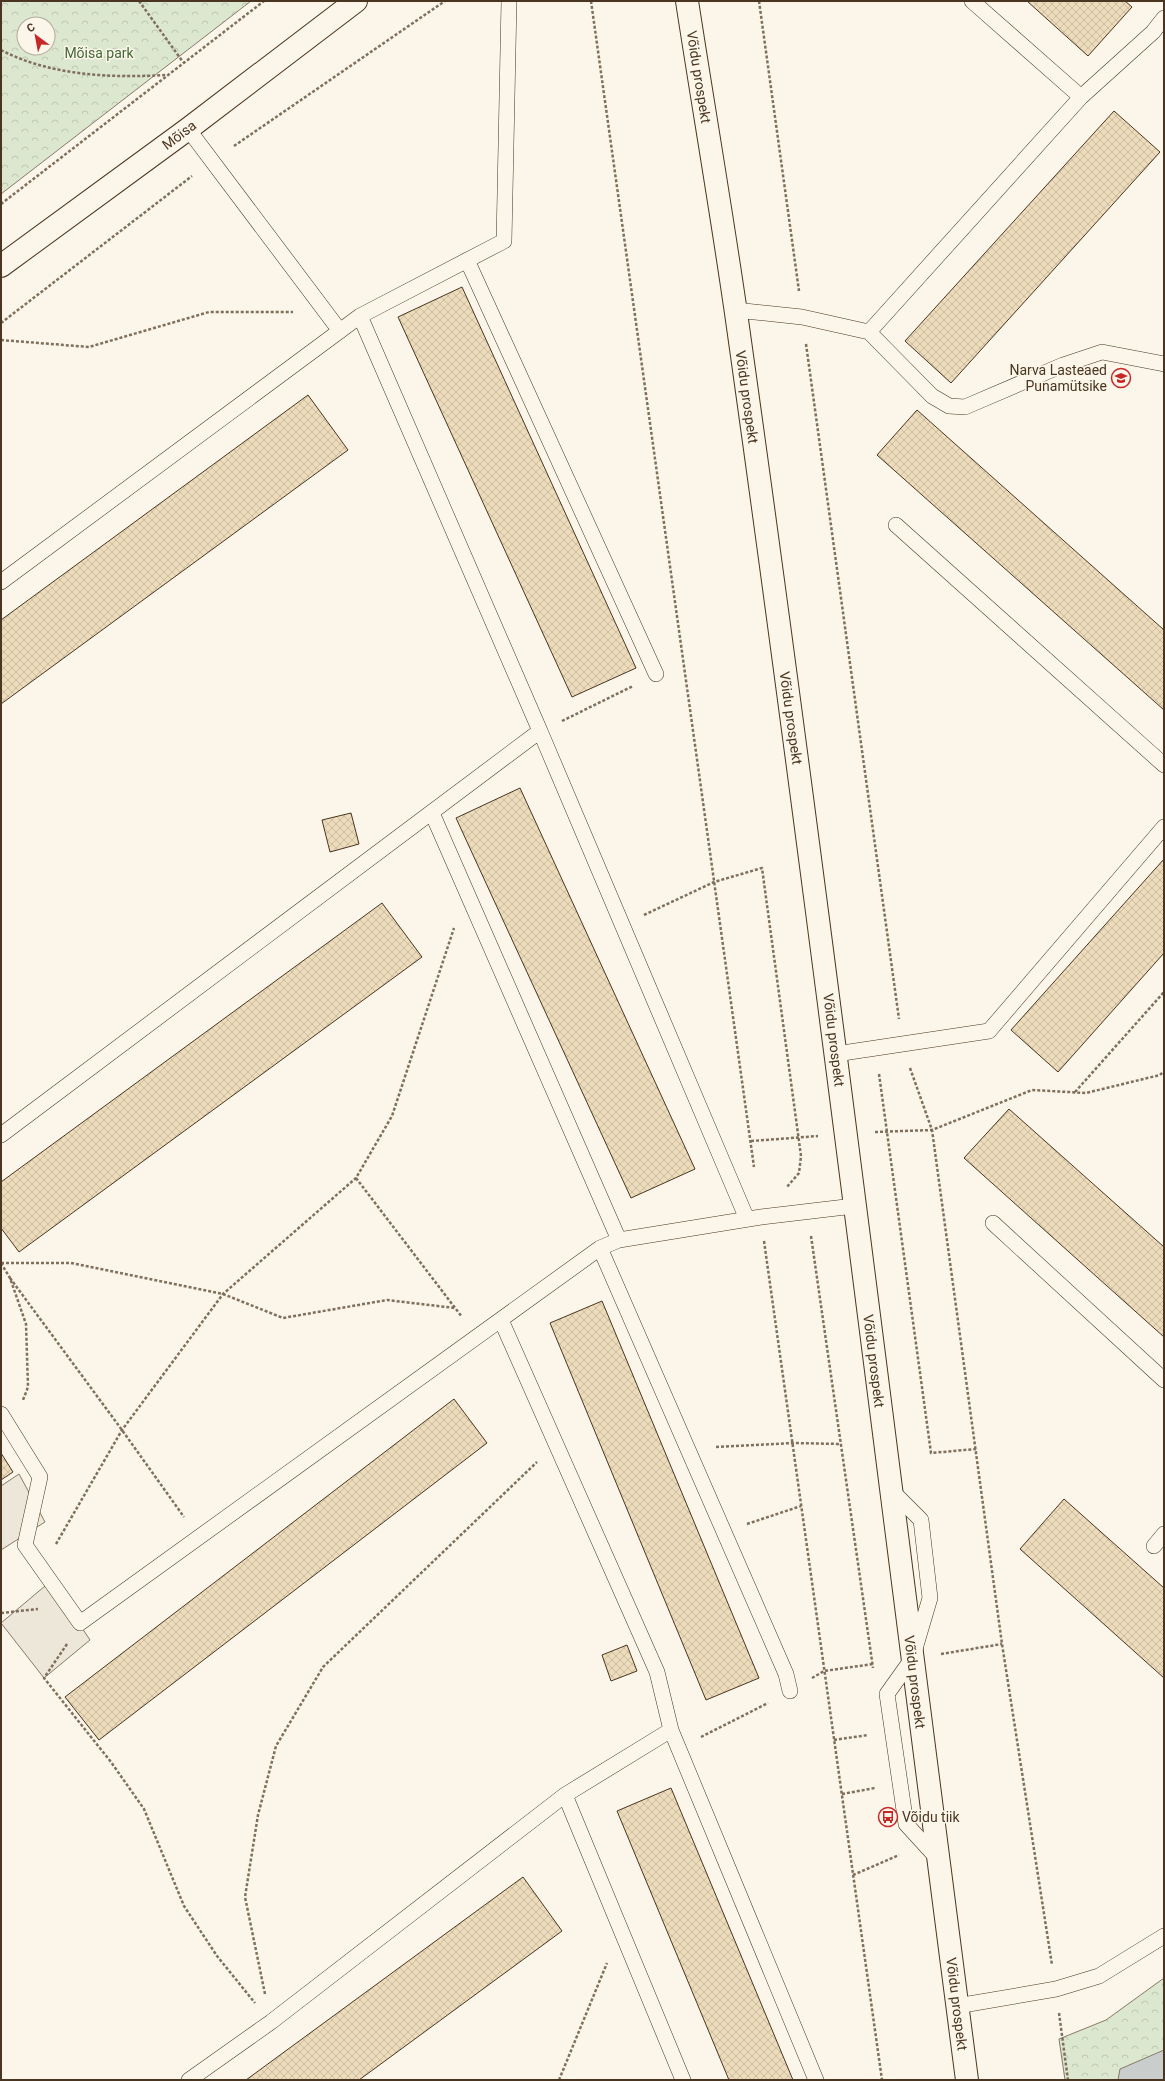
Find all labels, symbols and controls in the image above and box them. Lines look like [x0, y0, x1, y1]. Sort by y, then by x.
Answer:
north arrow [16, 16, 56, 56]
text: С [24, 21, 37, 35]
street label: Võidu prospekt [684, 29, 714, 125]
park label: Mõisa park [64, 45, 135, 61]
street label: Mõisa [159, 117, 199, 153]
street label: Võidu prospekt [733, 349, 762, 445]
place label: Narva Lasteaed Punamütsike [1009, 362, 1107, 394]
school or university icon: Narva Lasteaed Punamütsike [1110, 367, 1132, 389]
street label: Võidu prospekt [777, 670, 806, 766]
street label: Võidu prospekt [820, 993, 848, 1088]
street label: Võidu prospekt [860, 1314, 888, 1409]
street label: Võidu prospekt [901, 1635, 929, 1730]
bus stop icon: Võidu tiik [877, 1806, 899, 1828]
place label: Võidu tiik [902, 1809, 960, 1825]
street label: Võidu prospekt [943, 1957, 971, 2052]

